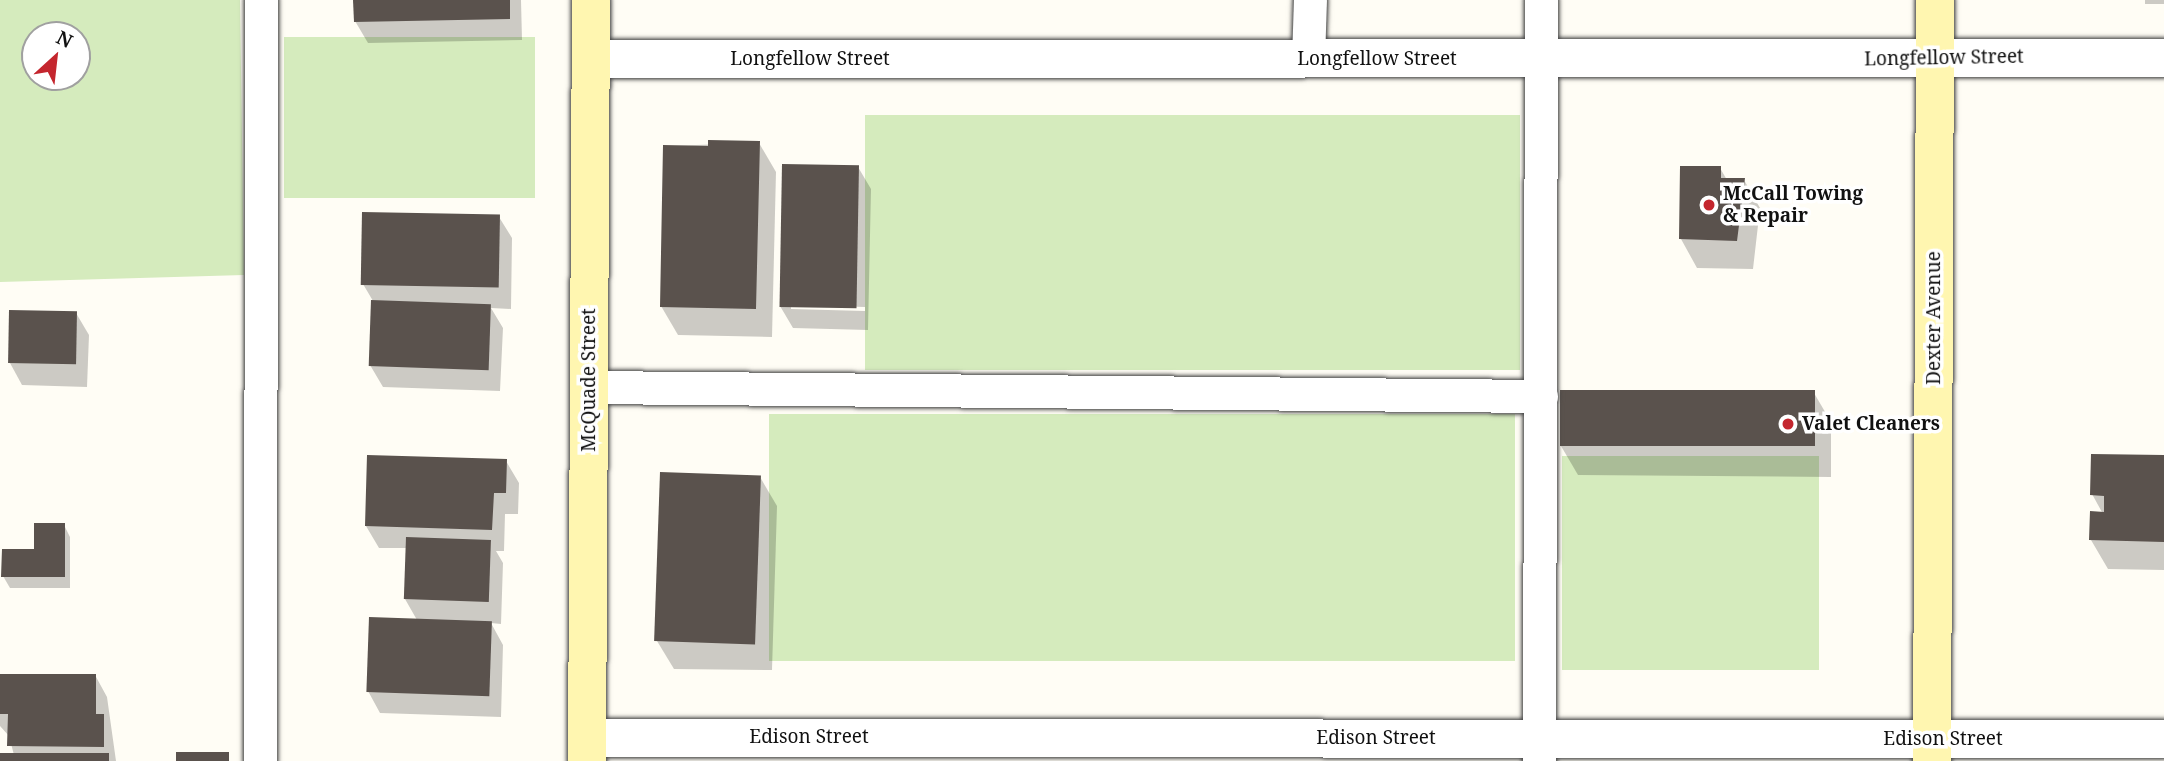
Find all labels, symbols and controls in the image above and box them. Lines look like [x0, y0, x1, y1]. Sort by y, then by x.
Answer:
north arrow [21, 21, 91, 91]
text: N [52, 24, 77, 54]
street label: Longfellow Street [1864, 45, 2024, 71]
street label: Longfellow Street [730, 48, 890, 70]
street label: Longfellow Street [1297, 48, 1457, 70]
place label: McCall Towing & Repair [1723, 183, 1863, 227]
marker: McCall Towing & Repair [1701, 197, 1717, 213]
street label: Dexter Avenue [1923, 251, 1945, 385]
street label: McQuade Street [578, 308, 600, 452]
place label: Valet Cleaners [1802, 413, 1940, 435]
marker: Valet Cleaners [1780, 416, 1796, 432]
street label: Edison Street [749, 726, 869, 748]
street label: Edison Street [1316, 727, 1436, 749]
street label: Edison Street [1883, 728, 2003, 750]

